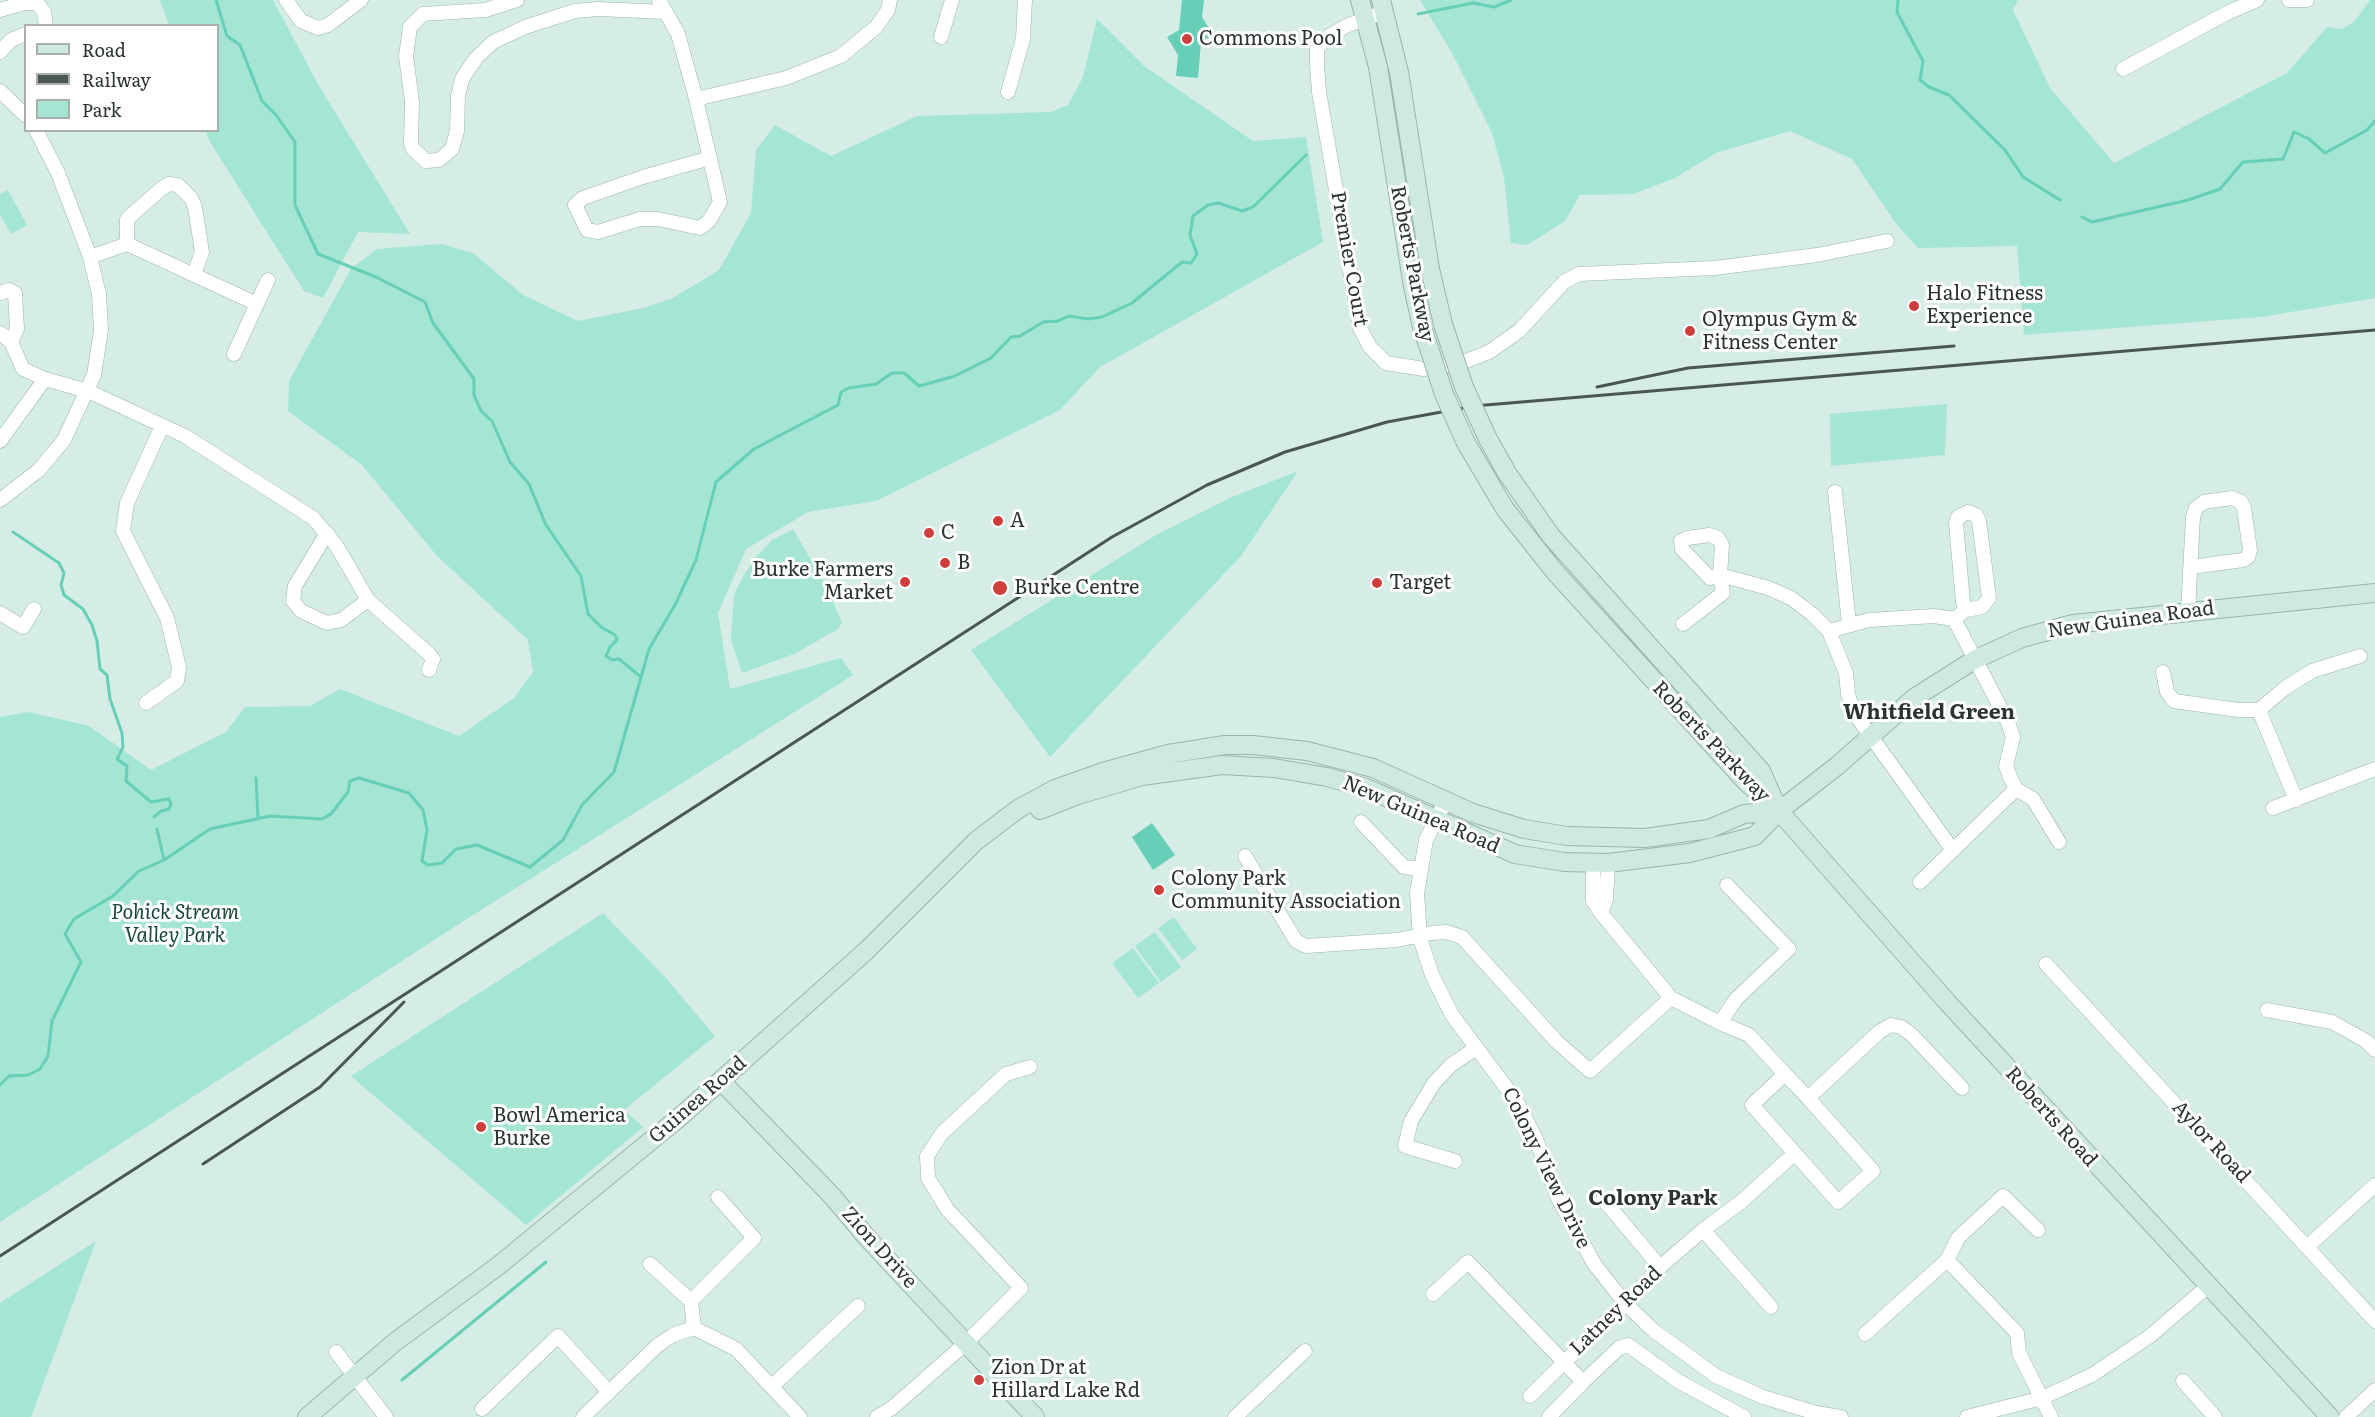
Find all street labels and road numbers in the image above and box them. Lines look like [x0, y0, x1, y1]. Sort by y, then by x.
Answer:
street label: Roberts Parkway [1385, 184, 1439, 344]
street label: Premier Court [1325, 189, 1373, 329]
street label: New Guinea Road [2046, 596, 2216, 644]
street label: Roberts Parkway [1647, 676, 1775, 808]
street label: New Guinea Road [1339, 771, 1503, 859]
street label: Guinea Road [644, 1051, 752, 1149]
street label: Roberts Road [2000, 1062, 2102, 1172]
street label: Colony View Drive [1497, 1084, 1595, 1252]
street label: Aylor Road [2167, 1096, 2255, 1188]
street label: Zion Drive [836, 1202, 922, 1294]
street label: Latney Road [1565, 1261, 1667, 1361]

